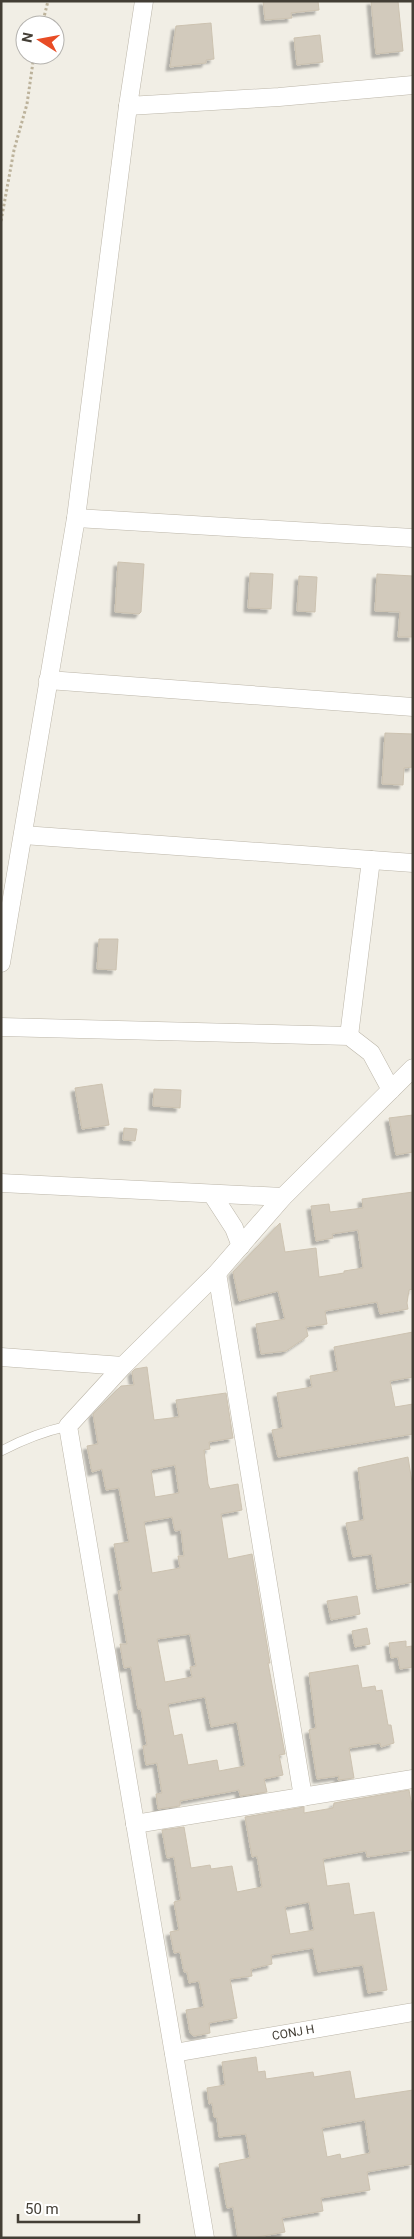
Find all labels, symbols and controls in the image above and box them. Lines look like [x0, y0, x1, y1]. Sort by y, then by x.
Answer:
north arrow [15, 15, 65, 65]
text: N [18, 31, 36, 44]
street label: CONJ H [271, 2022, 316, 2043]
scale bar [18, 2192, 139, 2224]
text: 50 m [25, 2200, 59, 2218]

